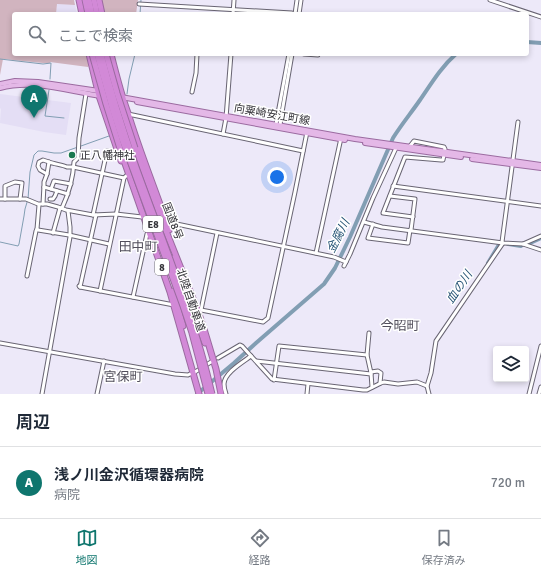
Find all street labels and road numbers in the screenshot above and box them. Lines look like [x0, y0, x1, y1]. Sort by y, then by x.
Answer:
street label: 向粟崎安江町線 [233, 101, 311, 128]
street label: 国道8号 [159, 201, 186, 242]
road number: E8 [143, 216, 163, 232]
road number: 8 [155, 259, 169, 275]
street label: 北陸自動車道 [174, 267, 207, 333]

